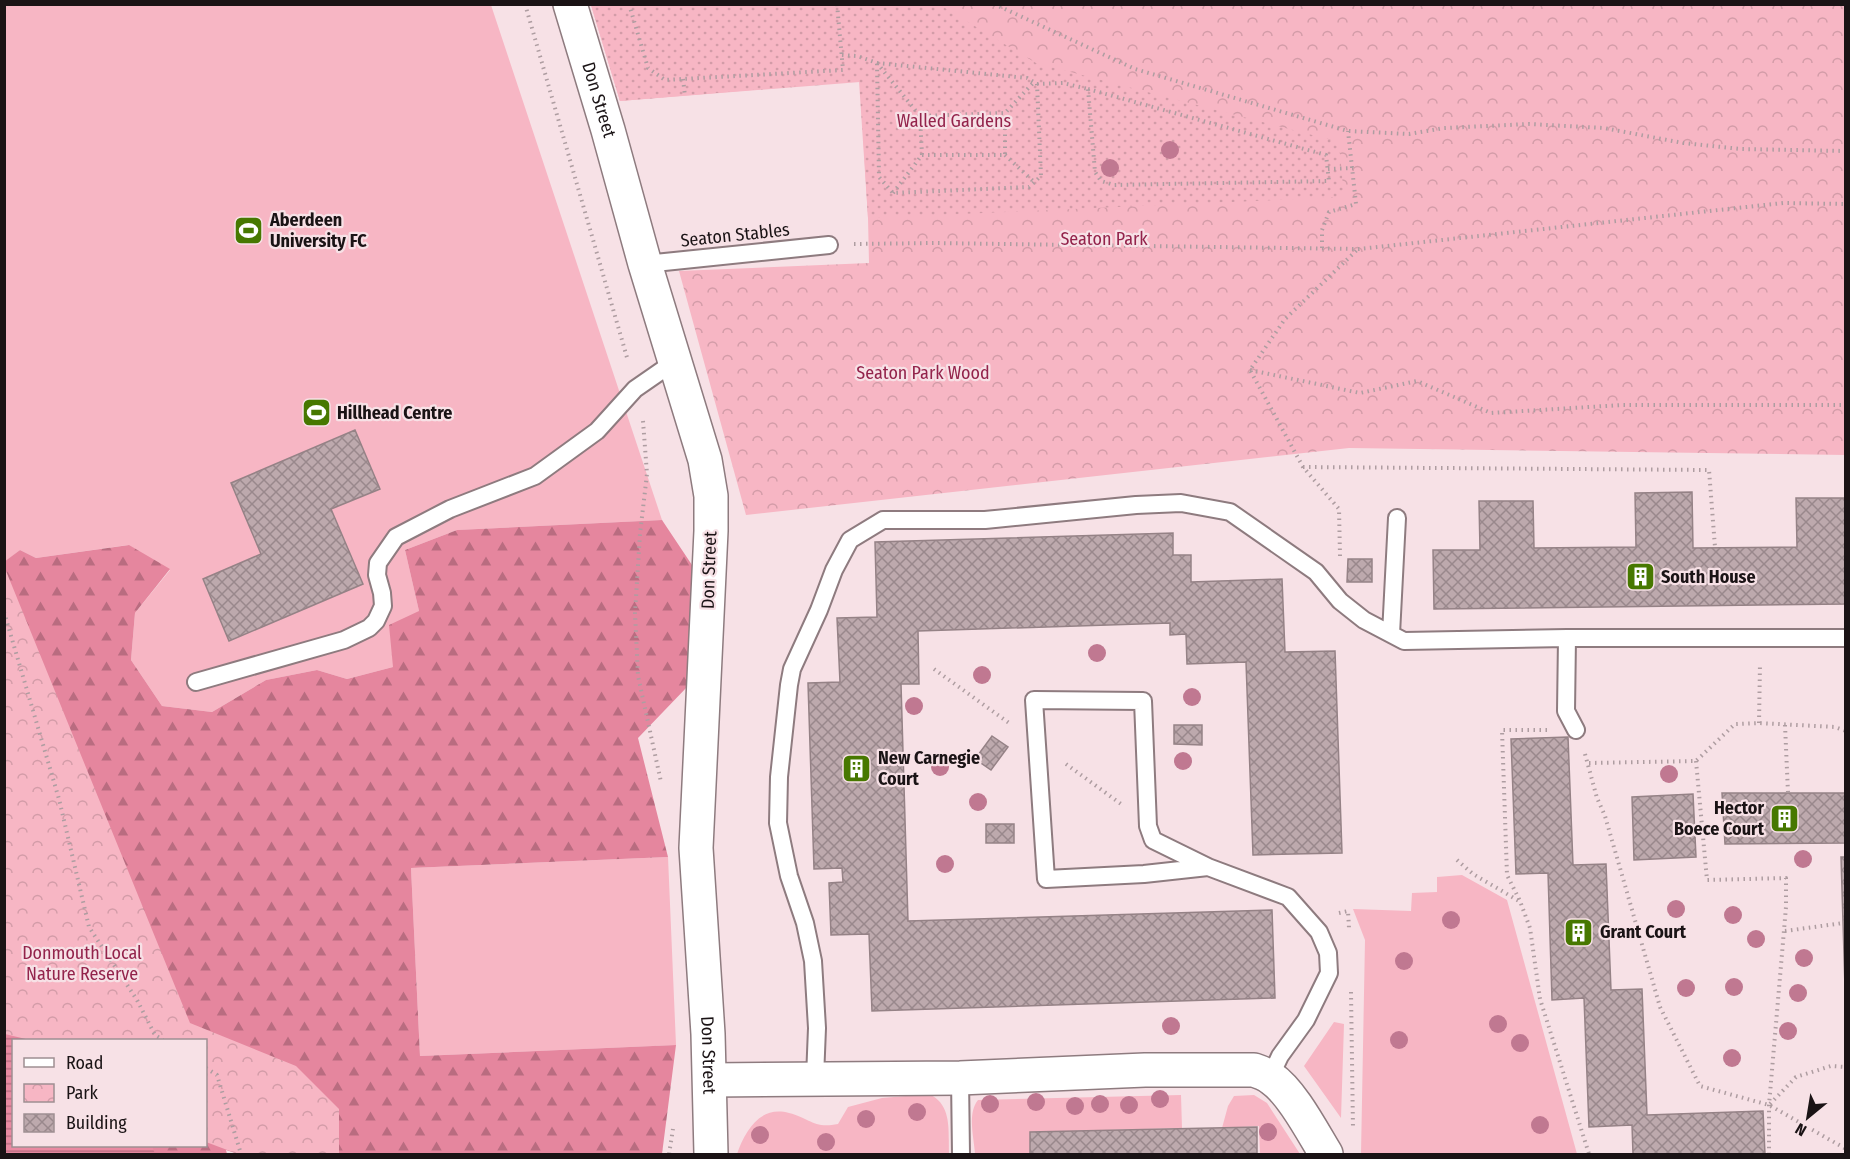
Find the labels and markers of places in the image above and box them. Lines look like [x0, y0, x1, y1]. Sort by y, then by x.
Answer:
place label: Aberdeen University FC [269, 209, 367, 252]
sports icon: Aberdeen University FC [233, 214, 265, 246]
sports icon: Hillhead Centre [300, 397, 332, 429]
place label: Hillhead Centre [337, 402, 452, 424]
building icon: South House [1624, 561, 1656, 593]
place label: South House [1661, 566, 1756, 588]
place label: New Carnegie Court [878, 747, 980, 790]
building icon: New Carnegie Court [841, 752, 873, 784]
place label: Hector Boece Court [1674, 797, 1765, 840]
building icon: Hector Boece Court [1769, 802, 1801, 834]
building icon: Grant Court [1563, 916, 1595, 948]
place label: Grant Court [1600, 921, 1687, 943]

